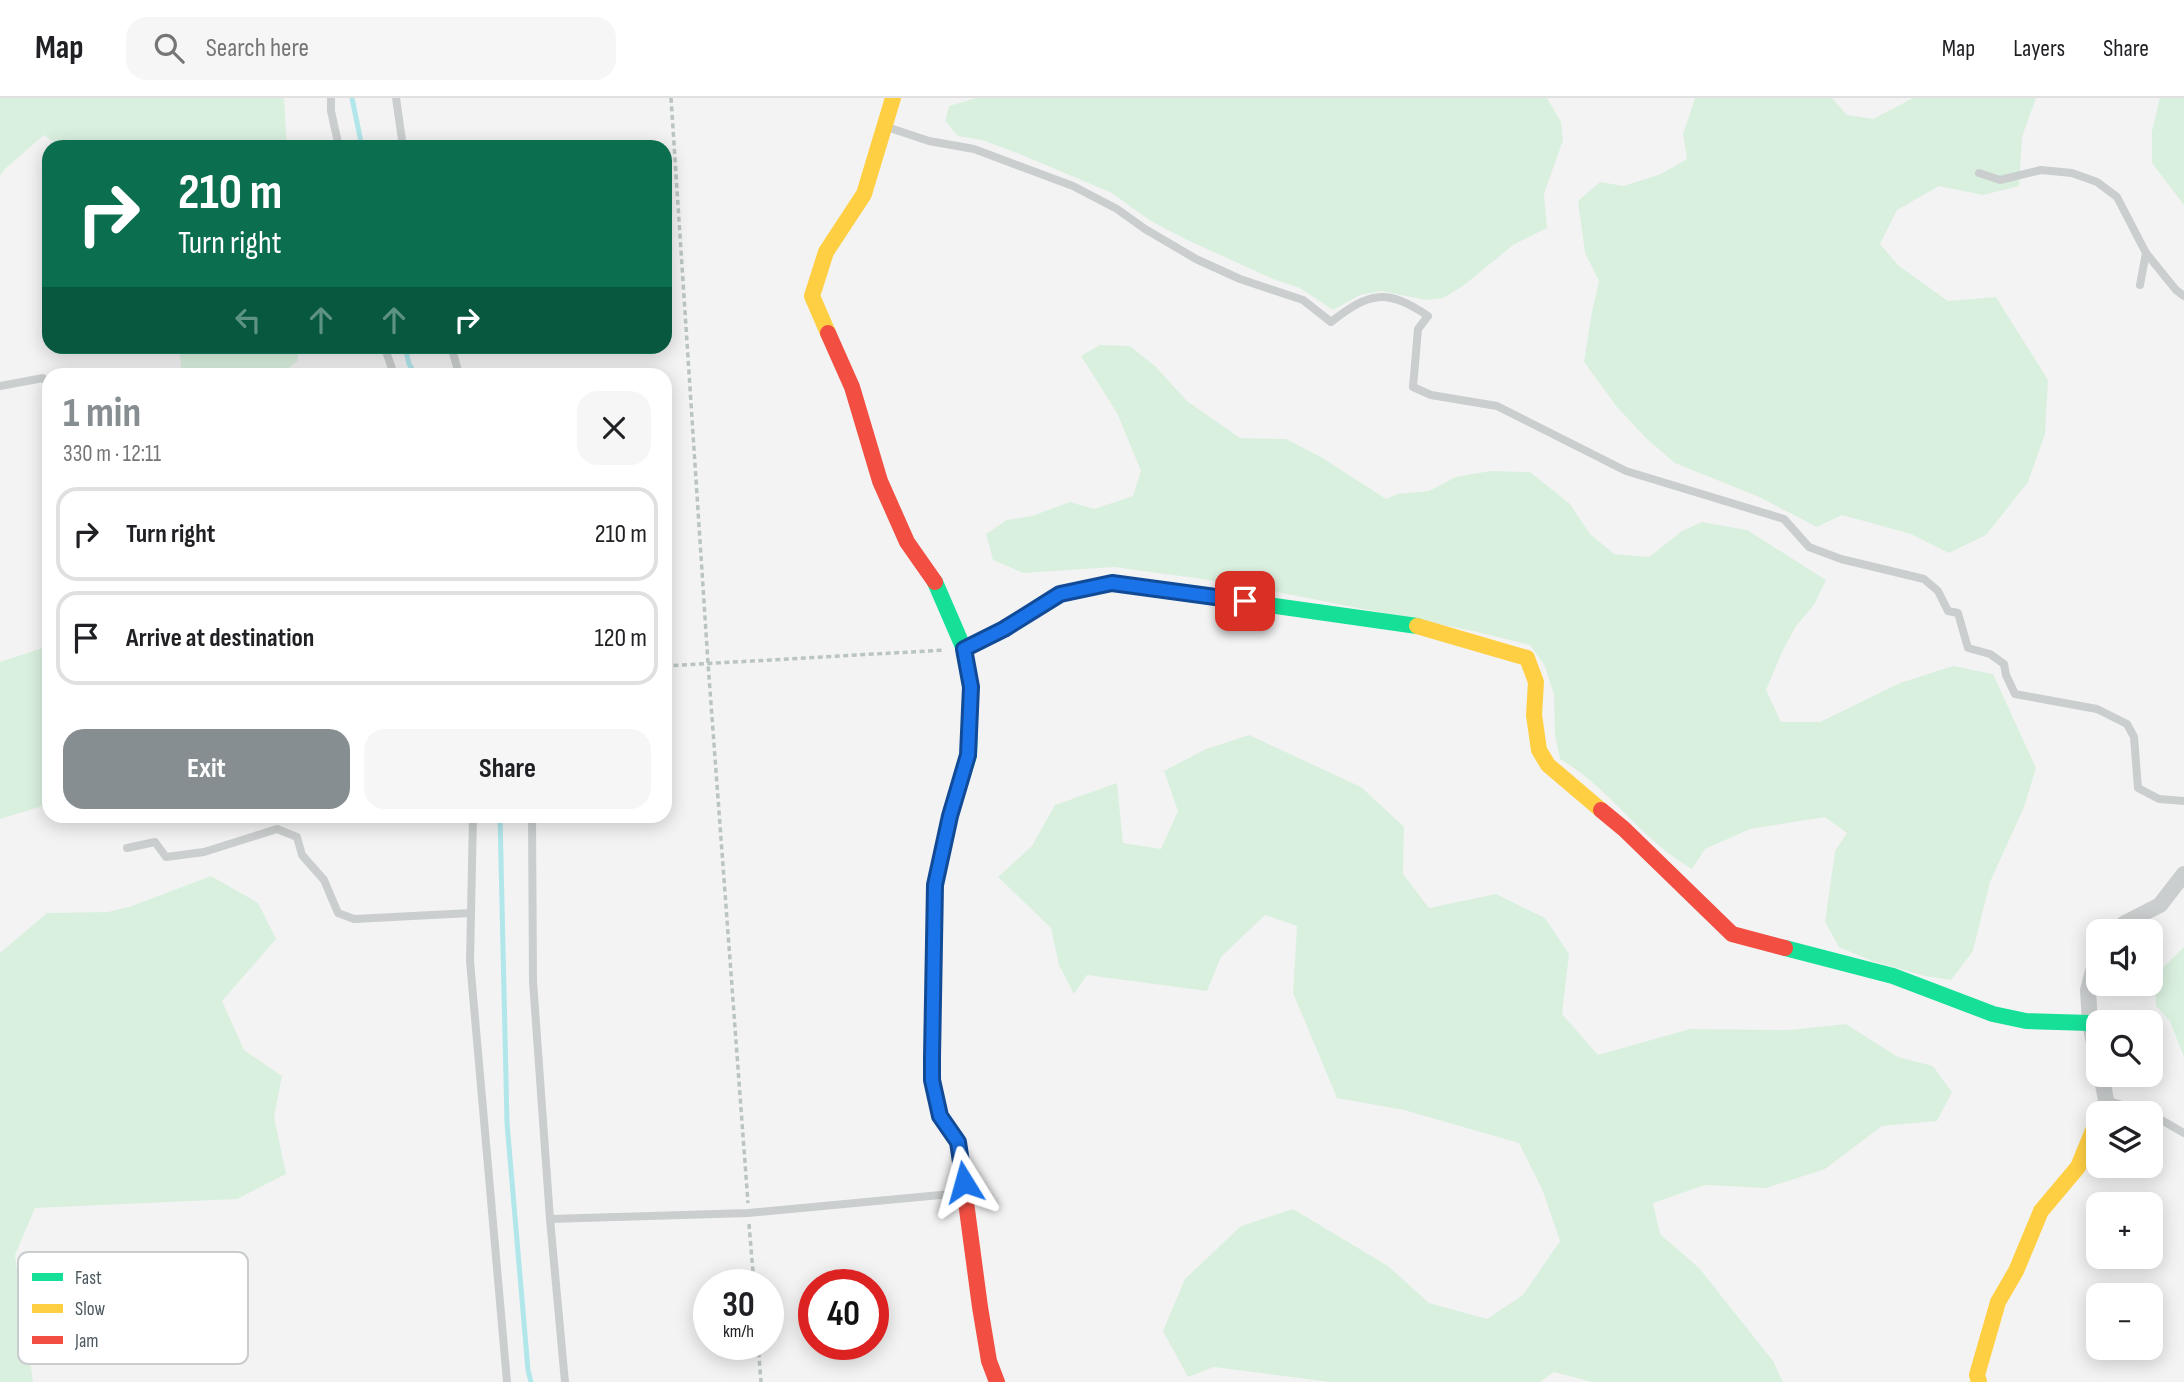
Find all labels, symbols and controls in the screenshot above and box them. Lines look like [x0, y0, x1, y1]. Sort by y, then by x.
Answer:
search box [126, 17, 616, 80]
text: Map [35, 28, 84, 68]
icon: search [150, 29, 188, 67]
text: Search here [206, 33, 309, 64]
text: Map [1942, 34, 1975, 63]
text: Layers [2013, 34, 2065, 63]
text: Share [2103, 34, 2149, 63]
text: 210 m [178, 164, 282, 223]
icon: right [63, 168, 154, 259]
text: Turn right [178, 224, 282, 263]
icon: left [229, 301, 267, 339]
icon: ahead [302, 301, 340, 339]
icon: ahead [375, 301, 413, 339]
icon: right [448, 301, 486, 339]
text: 1 min [63, 388, 141, 439]
button: close [577, 391, 651, 465]
text: 330 m · 12:11 [63, 440, 161, 468]
icon: right [67, 515, 105, 553]
text: Turn right [126, 519, 215, 550]
text: 210 m [595, 519, 647, 550]
pin [1215, 571, 1275, 631]
icon: arrive [1226, 582, 1264, 620]
icon: arrive [67, 619, 105, 657]
text: Arrive at destination [126, 623, 314, 654]
text: 120 m [594, 623, 647, 654]
button: Exit [63, 729, 350, 809]
button: Share [364, 729, 651, 809]
map controls [2086, 919, 2163, 1360]
button: sound [2086, 919, 2163, 996]
button: search [2086, 1010, 2163, 1087]
button: layers [2086, 1101, 2163, 1178]
position arrow [927, 1145, 1001, 1219]
button: + [2086, 1192, 2163, 1269]
legend [18, 1252, 248, 1364]
text: Fast [75, 1267, 102, 1290]
speed limit sign: 40 [798, 1269, 889, 1360]
button: − [2086, 1283, 2163, 1360]
text: 30 [722, 1284, 755, 1327]
text: Slow [75, 1298, 105, 1321]
text: km/h [723, 1321, 754, 1342]
text: Jam [74, 1330, 98, 1353]

